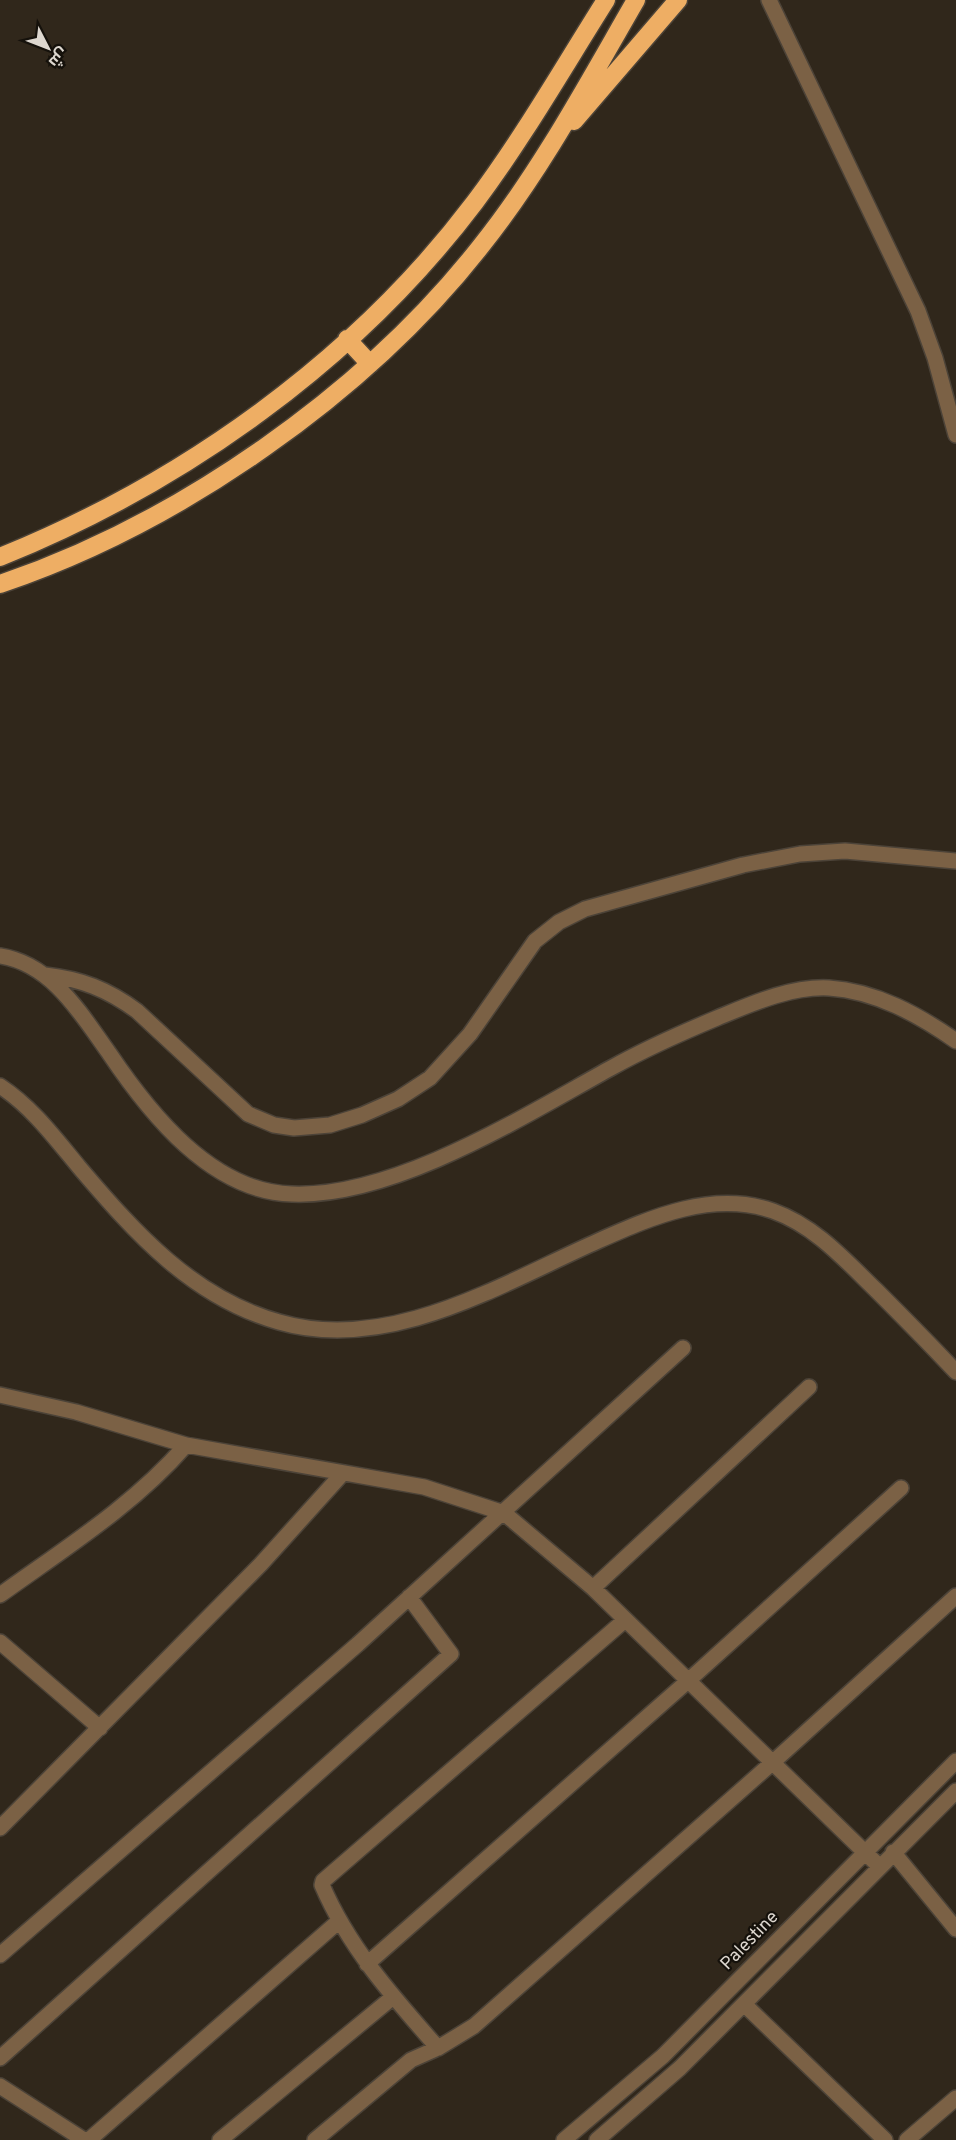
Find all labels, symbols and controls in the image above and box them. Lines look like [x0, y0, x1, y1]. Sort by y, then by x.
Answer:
north arrow [18, 18, 78, 78]
text: ش [43, 42, 72, 71]
street label: Palestine [716, 1906, 784, 1976]

